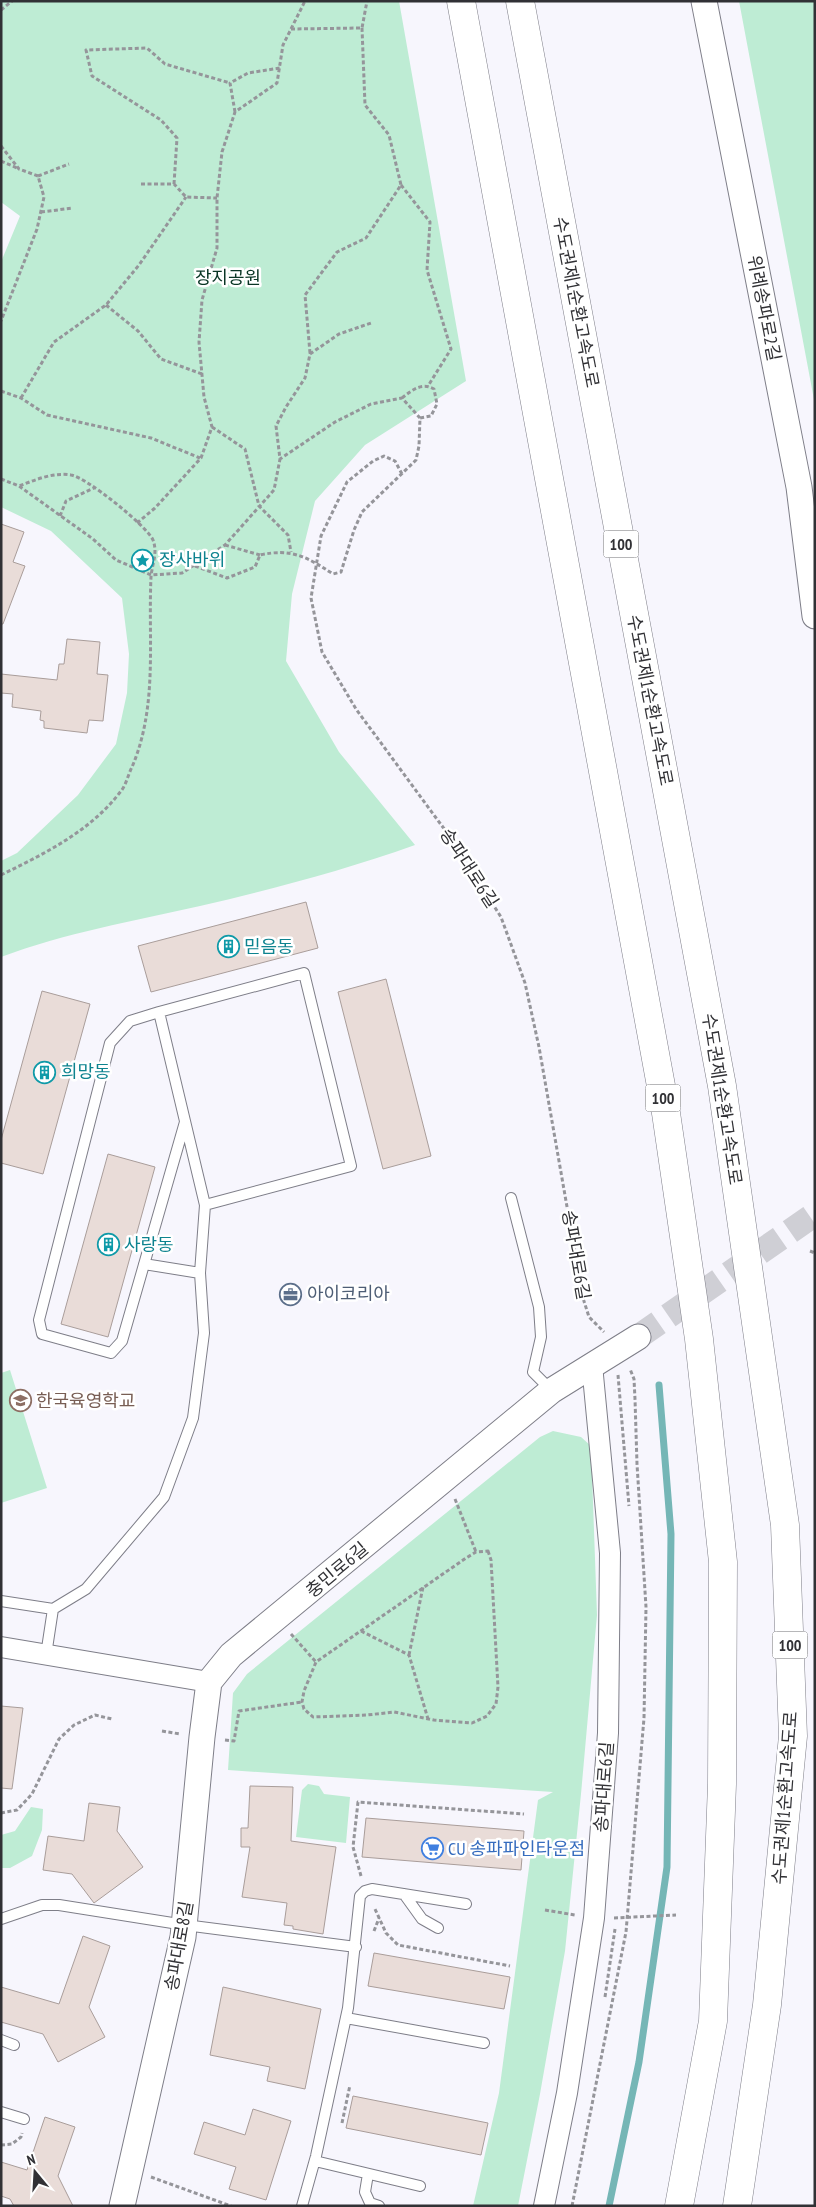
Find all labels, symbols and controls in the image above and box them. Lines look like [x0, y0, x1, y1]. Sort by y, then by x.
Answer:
street label: 수도권제1순환고속도로 [549, 214, 604, 389]
street label: 위례송파로2길 [743, 253, 786, 363]
park label: 장지공원 [195, 266, 261, 289]
road number: 100 [604, 530, 638, 558]
place icon: 장사바위 [131, 548, 155, 572]
place label: 장사바위 [159, 548, 225, 571]
street label: 수도권제1순환고속도로 [623, 612, 678, 787]
street label: 송파대로6길 [435, 823, 504, 912]
building icon: 믿음동 [216, 935, 240, 959]
place label: 믿음동 [244, 935, 294, 958]
street label: 수도권제1순환고속도로 [698, 1011, 747, 1187]
building icon: 희망동 [33, 1060, 57, 1084]
place label: 희망동 [61, 1060, 111, 1083]
road number: 100 [646, 1084, 680, 1112]
street label: 송파대로6길 [557, 1208, 596, 1302]
building icon: 사랑동 [96, 1233, 120, 1257]
place label: 사랑동 [124, 1233, 174, 1256]
office icon: 아이코리아 [279, 1282, 303, 1306]
place label: 아이코리아 [307, 1282, 390, 1305]
school or university icon: 한국육영학교 [8, 1389, 32, 1413]
place label: 한국육영학교 [36, 1389, 135, 1412]
street label: 충민로6길 [301, 1537, 373, 1602]
road number: 100 [772, 1632, 808, 1658]
street label: 수도권제1순환고속도로 [767, 1711, 802, 1885]
street label: 송파대로6길 [589, 1741, 618, 1833]
supermarket icon: CU 송파파인타운점 [420, 1837, 444, 1861]
place label: CU 송파파인타운점 [448, 1837, 585, 1860]
street label: 송파대로8길 [159, 1899, 198, 1993]
north arrow [10, 2147, 60, 2197]
text: N [25, 2150, 37, 2169]

